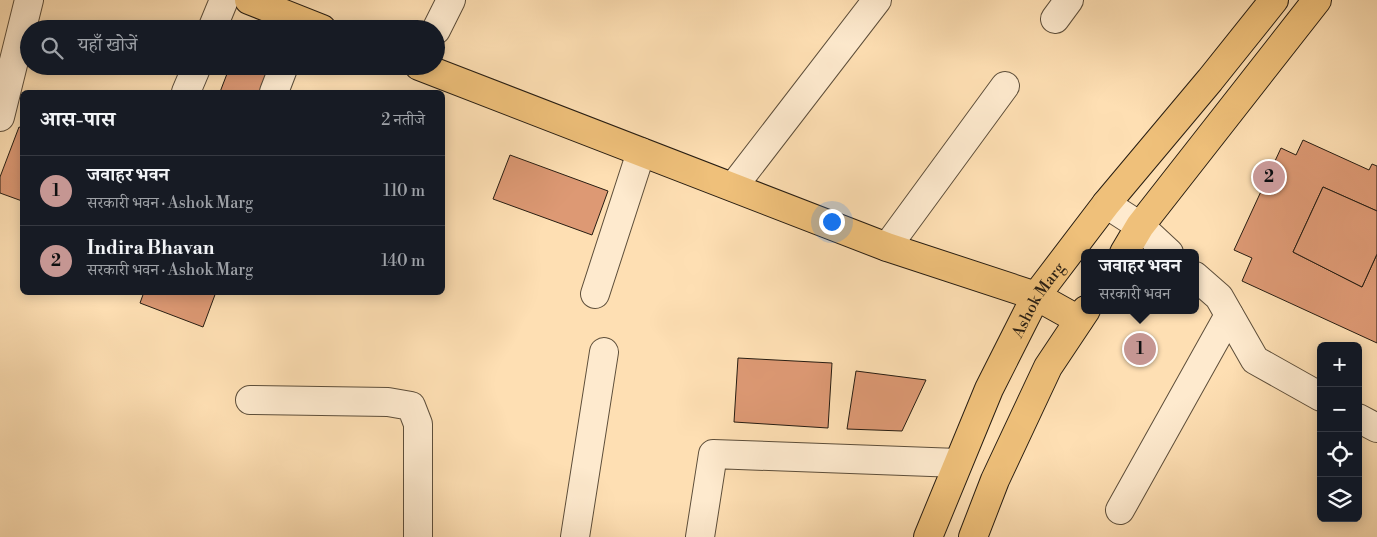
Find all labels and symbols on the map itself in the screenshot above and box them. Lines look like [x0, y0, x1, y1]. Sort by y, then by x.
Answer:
pin: 2 [1253, 158, 1285, 196]
your location [819, 209, 845, 235]
street label: Ashok Marg [1007, 258, 1070, 342]
pin: 1 [1124, 330, 1156, 368]

